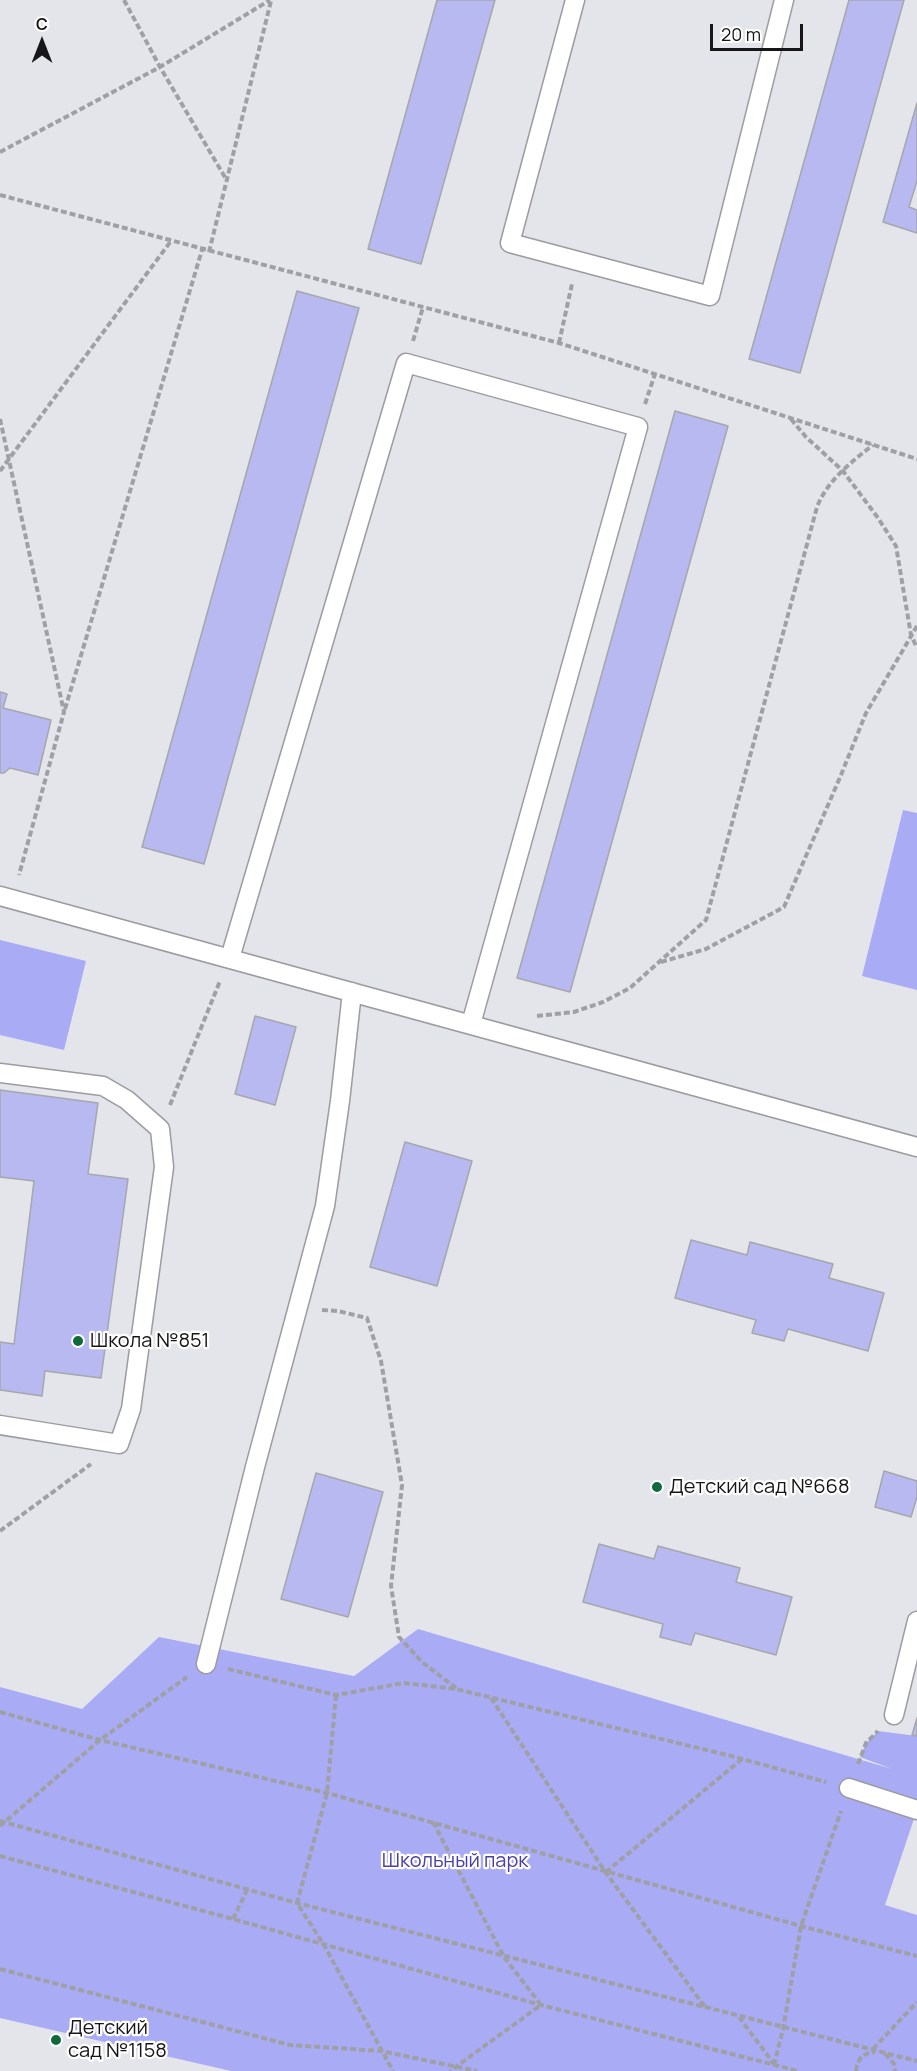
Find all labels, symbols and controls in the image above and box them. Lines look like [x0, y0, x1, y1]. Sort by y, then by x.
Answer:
north arrow [12, 12, 72, 72]
scale bar [713, 12, 806, 50]
text: С [36, 13, 48, 35]
text: 20 m [721, 22, 761, 46]
place label: Школа №851 [90, 1329, 209, 1353]
marker: Школа №851 [71, 1334, 85, 1348]
place label: Детский сад №668 [669, 1475, 850, 1499]
marker: Детский сад №668 [650, 1480, 664, 1494]
park label: Школьный парк [382, 1849, 528, 1873]
place label: Детский сад №1158 [68, 2016, 167, 2063]
marker: Детский сад №1158 [49, 2033, 63, 2047]

